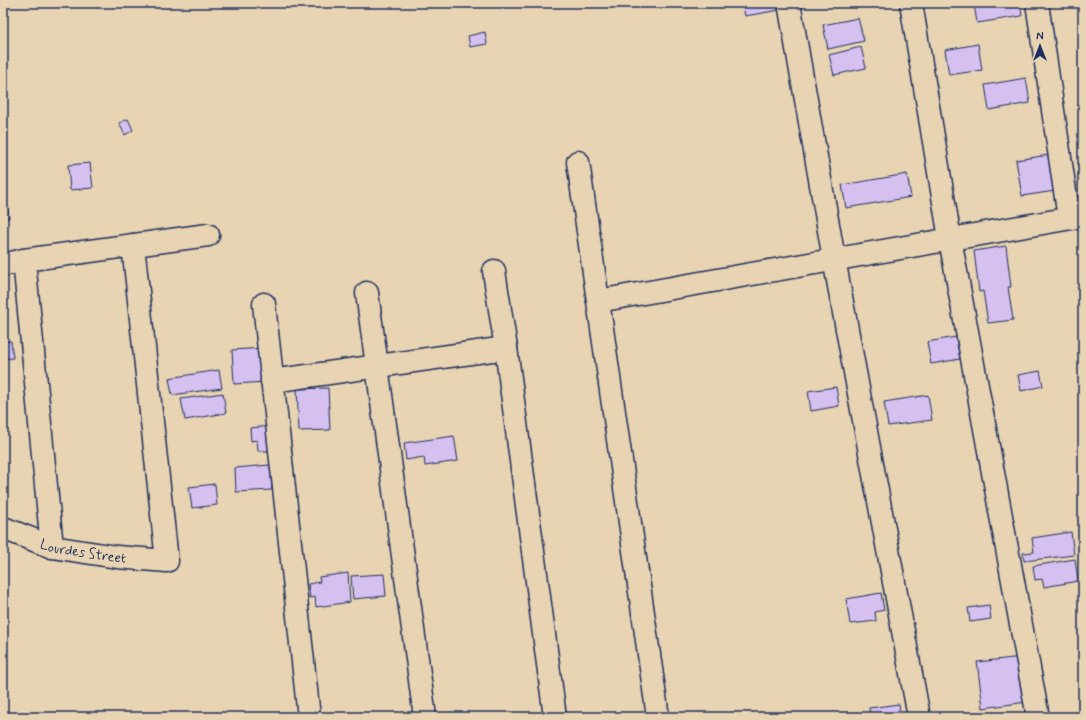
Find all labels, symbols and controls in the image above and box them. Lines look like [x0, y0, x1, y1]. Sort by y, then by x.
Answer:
north arrow [1020, 26, 1060, 66]
text: N [1036, 30, 1044, 44]
street label: Lourdes Street [37, 535, 127, 568]

